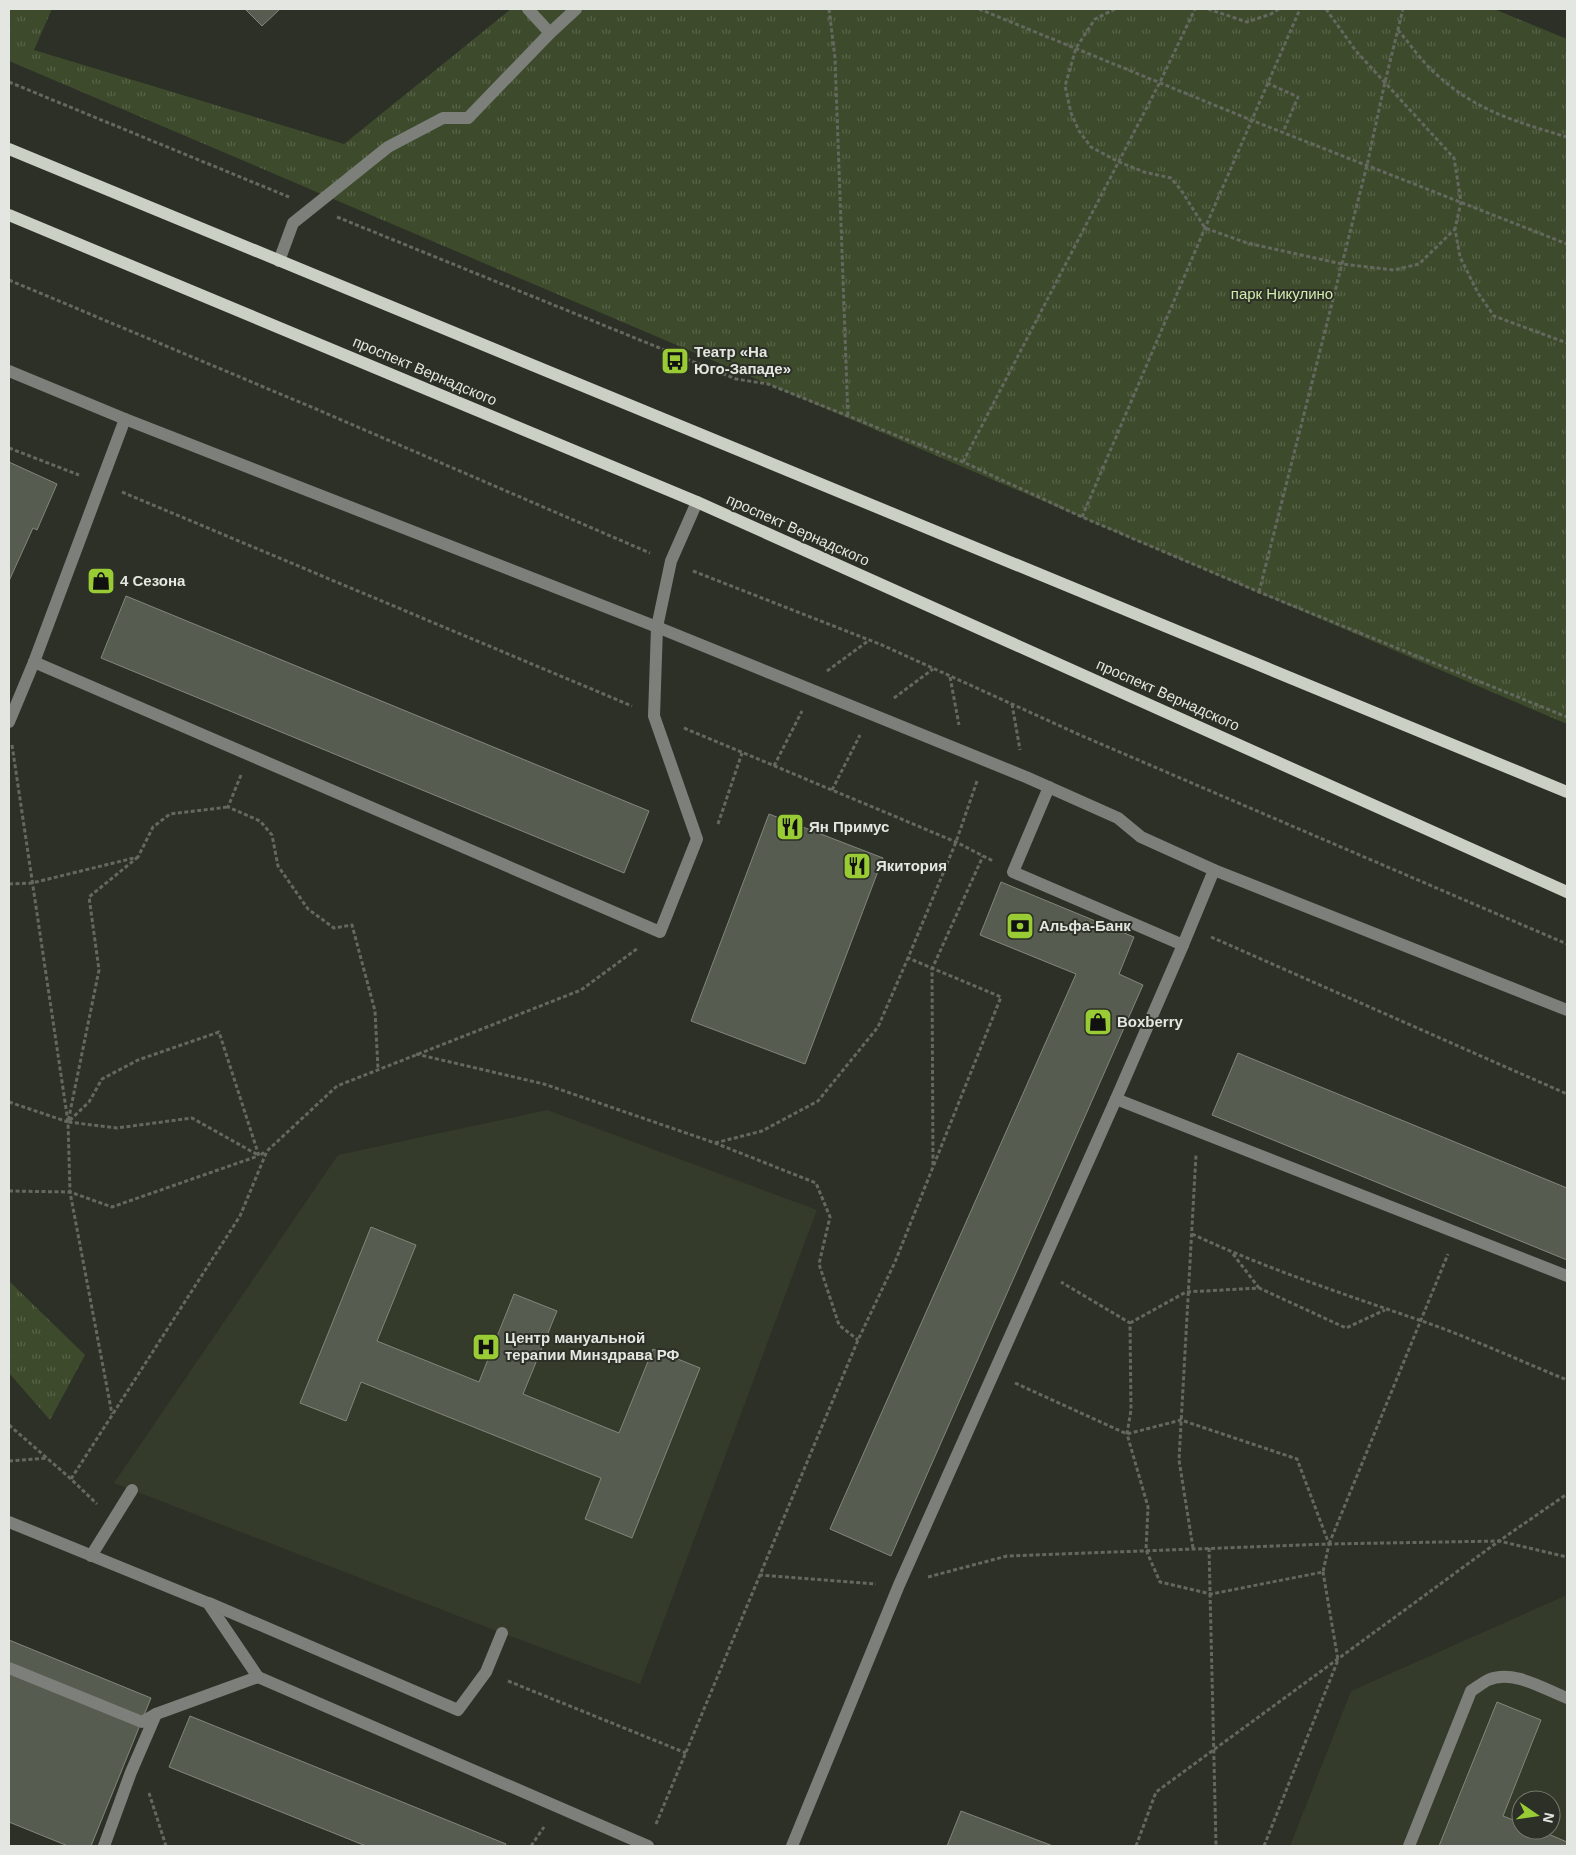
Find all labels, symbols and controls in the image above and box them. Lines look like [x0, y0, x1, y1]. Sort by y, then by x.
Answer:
park label: парк Никулино [1231, 285, 1333, 302]
street label: проспект Вернадского [351, 332, 500, 409]
place label: Театр «На Юго-Западе» [694, 343, 791, 377]
bus stop icon: Театр «На Юго-Западе» [660, 346, 690, 376]
street label: проспект Вернадского [724, 490, 872, 569]
shop icon: 4 Сезона [86, 566, 116, 596]
place label: 4 Сезона [120, 572, 186, 589]
street label: проспект Вернадского [1094, 655, 1242, 734]
restaurant icon: Ян Примус [775, 812, 805, 842]
place label: Ян Примус [809, 818, 889, 835]
restaurant icon: Якитория [842, 851, 872, 881]
place label: Якитория [876, 857, 947, 874]
bank icon: Альфа-Банк [1005, 911, 1035, 941]
place label: Альфа-Банк [1039, 917, 1131, 934]
shop icon: Boxberry [1083, 1007, 1113, 1037]
place label: Boxberry [1117, 1013, 1184, 1030]
place label: Центр мануальной терапии Минздрава РФ [505, 1329, 679, 1363]
hospital icon: Центр мануальной терапии Минздрава РФ [471, 1332, 501, 1362]
north arrow [1511, 1790, 1561, 1840]
text: N [1540, 1811, 1558, 1825]

